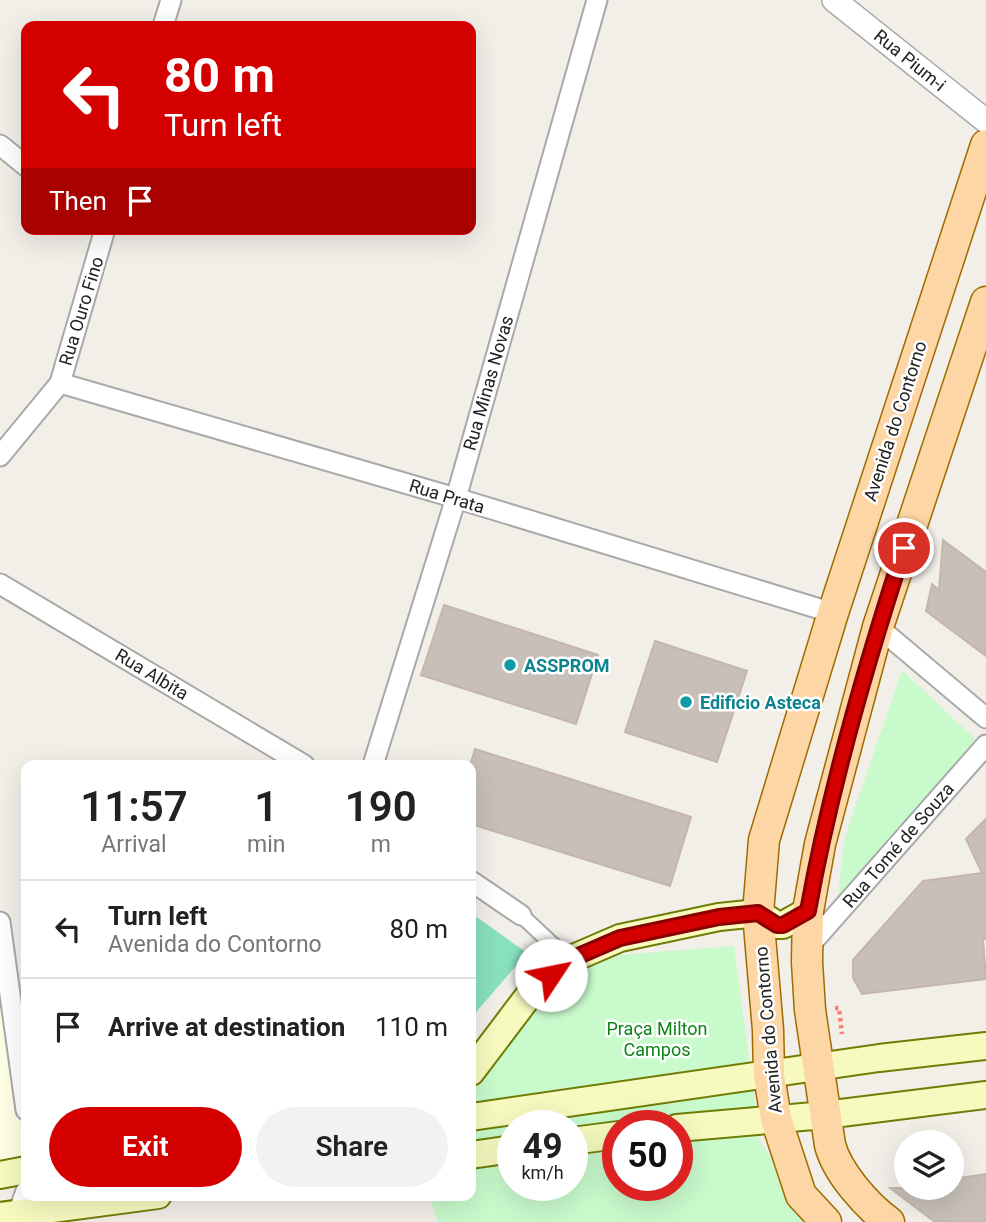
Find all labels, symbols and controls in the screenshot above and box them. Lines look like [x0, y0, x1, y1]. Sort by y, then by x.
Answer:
street label: Rua Pium-i [870, 25, 950, 95]
text: 80 m [164, 47, 275, 104]
icon: left [49, 49, 140, 140]
text: Turn left [164, 106, 282, 144]
icon: arrive [121, 182, 159, 220]
text: Then [49, 186, 107, 216]
street label: Rua Ouro Fino [54, 254, 108, 368]
street label: Rua Minas Novas [459, 313, 517, 453]
street label: Avenida do Contorno [859, 338, 931, 504]
street label: Rua Prata [407, 475, 487, 517]
pin [874, 518, 934, 578]
icon: arrive [885, 529, 923, 567]
street label: Rua Albita [112, 644, 192, 704]
place label: ASSPROM [524, 655, 610, 676]
marker: ASSPROM [502, 657, 518, 673]
place label: Edificio Asteca [700, 692, 821, 713]
marker: Edificio Asteca [678, 694, 694, 710]
street label: Rua Tomé de Souza [838, 778, 958, 912]
text: 11:57 [80, 782, 188, 831]
text: 1 [254, 782, 278, 831]
text: 190 [345, 782, 417, 831]
text: Arrival [101, 831, 167, 858]
text: min [247, 831, 285, 858]
text: m [371, 831, 391, 858]
text: Turn left [108, 901, 207, 931]
icon: left [49, 910, 87, 948]
text: 80 m [390, 914, 448, 944]
text: Avenida do Contorno [108, 931, 322, 958]
position arrow [514, 938, 588, 1012]
street label: Avenida do Contorno [750, 946, 786, 1114]
icon: arrive [49, 1008, 87, 1046]
text: Arrive at destination [108, 1012, 345, 1042]
text: 110 m [375, 1012, 448, 1042]
park label: Praça Milton Campos [607, 1018, 707, 1060]
button: Exit [49, 1107, 242, 1187]
button: Share [256, 1107, 448, 1187]
speed limit sign: 50 [602, 1110, 693, 1201]
text: 49 [522, 1126, 563, 1167]
map controls [894, 1130, 964, 1200]
button: layers [894, 1130, 964, 1200]
text: km/h [521, 1162, 564, 1183]

